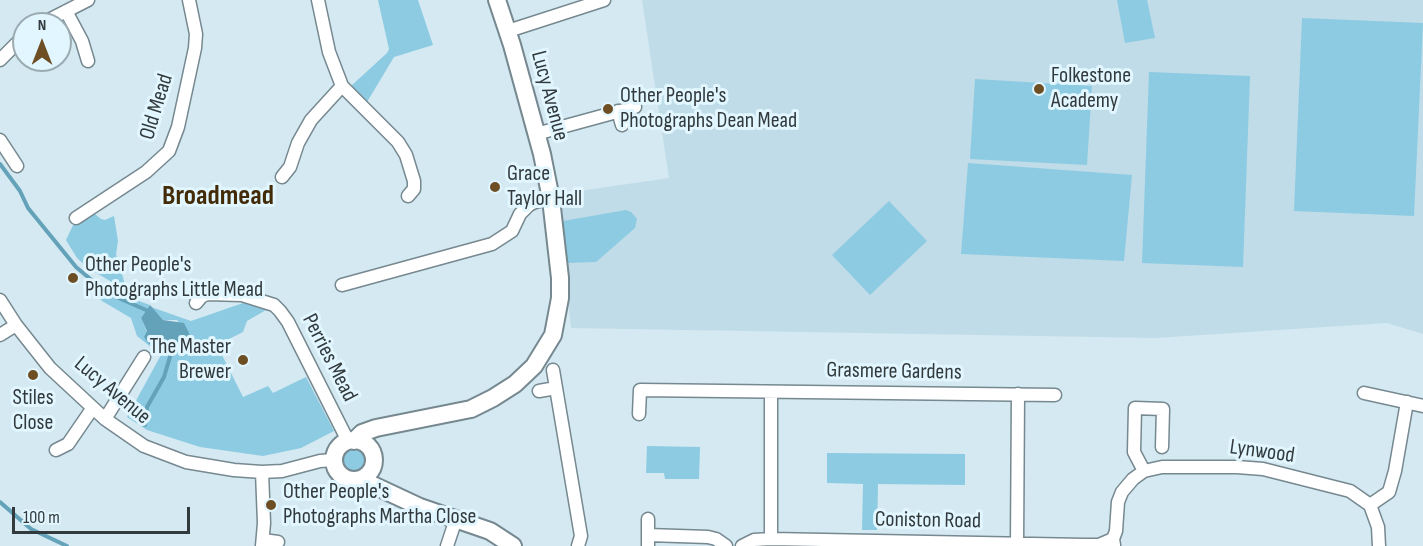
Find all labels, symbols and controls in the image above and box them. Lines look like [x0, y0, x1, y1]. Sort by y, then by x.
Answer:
north arrow [12, 12, 72, 72]
text: N [38, 16, 46, 35]
street label: Lucy Avenue [524, 48, 574, 144]
place label: Folkestone Academy [1051, 63, 1131, 114]
street label: Old Mead [135, 71, 179, 143]
marker: Folkestone Academy [1032, 82, 1046, 96]
place label: Other People's Photographs Dean Mead [620, 83, 797, 134]
marker: Other People's Photographs Dean Mead [601, 102, 615, 116]
place label: Grace Taylor Hall [507, 161, 582, 212]
district label: Broadmead [162, 180, 274, 214]
marker: Grace Taylor Hall [488, 180, 502, 194]
place label: Other People's Photographs Little Mead [85, 252, 263, 304]
marker: Other People's Photographs Little Mead [66, 271, 80, 285]
street label: Perries Mead [296, 310, 362, 406]
place label: The Master Brewer [149, 334, 231, 386]
street label: Lucy Avenue [68, 351, 156, 431]
marker: The Master Brewer [236, 353, 250, 367]
street label: Grasmere Gardens [826, 358, 962, 386]
marker: Stiles Close [26, 368, 40, 382]
place label: Stiles Close [12, 385, 54, 436]
street label: Lynwood [1228, 434, 1296, 470]
place label: Other People's Photographs Martha Close [283, 479, 476, 530]
scale bar [15, 495, 194, 533]
marker: Other People's Photographs Martha Close [264, 498, 278, 512]
text: 100 m [23, 507, 60, 528]
street label: Coniston Road [875, 507, 981, 535]

